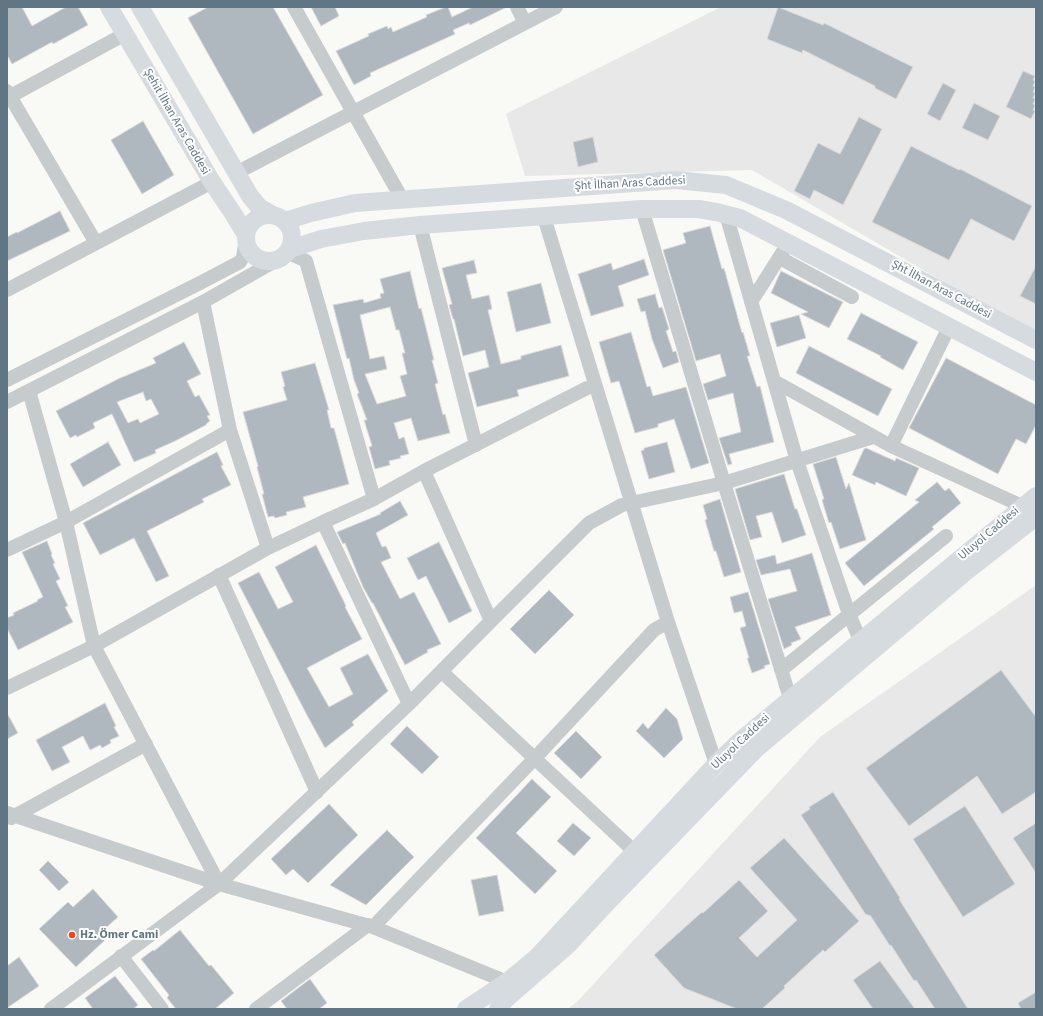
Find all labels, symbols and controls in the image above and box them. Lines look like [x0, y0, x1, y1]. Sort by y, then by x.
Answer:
street label: Şehit İlhan Aras Caddesi [140, 66, 212, 178]
street label: Şht İlhan Aras Caddesi [574, 174, 686, 194]
street label: Şht İlhan Aras Caddesi [889, 258, 993, 322]
street label: Uluyol Caddesi [956, 504, 1022, 564]
street label: Uluyol Caddesi [709, 711, 773, 773]
place label: Hz. Ömer Cami [80, 928, 158, 942]
marker: Hz. Ömer Cami [67, 930, 77, 940]

